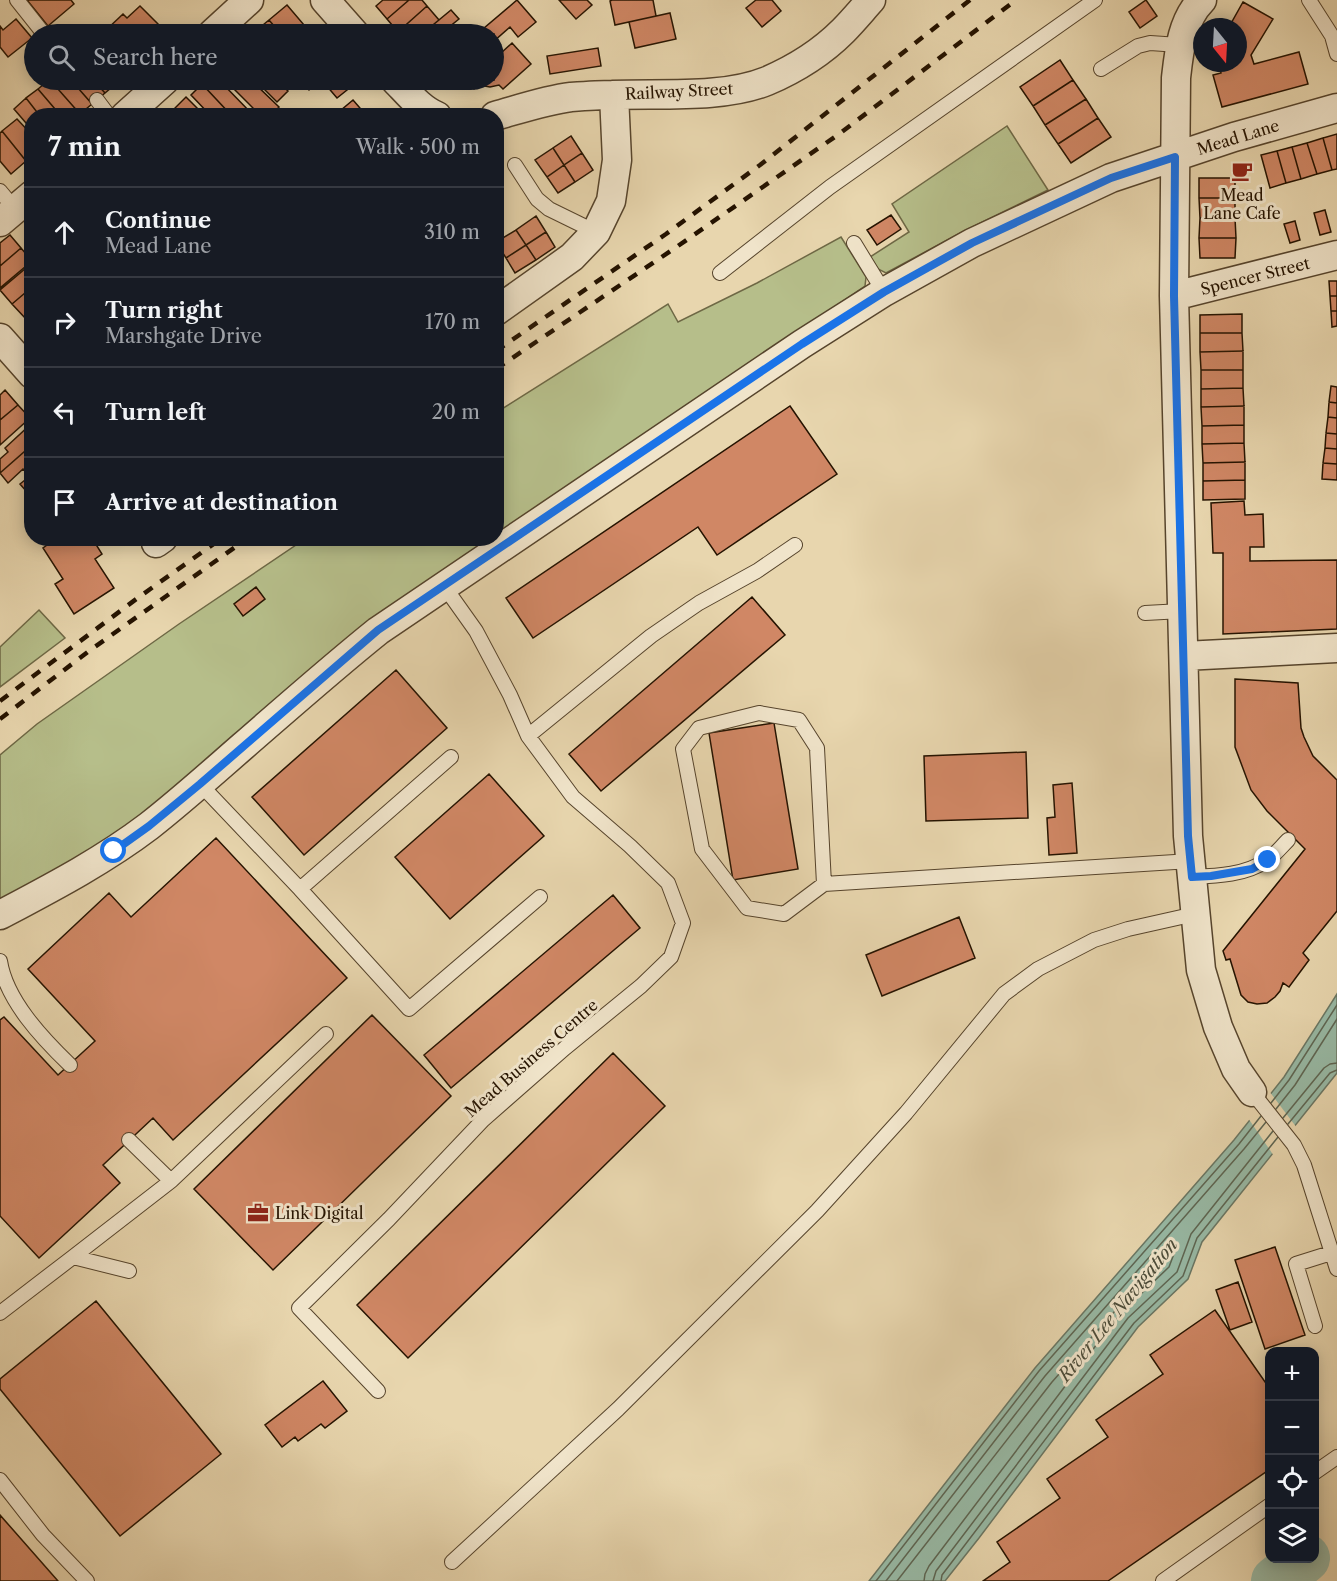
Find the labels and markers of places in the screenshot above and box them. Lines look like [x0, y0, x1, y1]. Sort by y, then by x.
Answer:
cafe icon: Mead Lane Cafe [1230, 159, 1254, 183]
place label: Mead Lane Cafe [1203, 185, 1281, 223]
office icon: Link Digital [246, 1201, 270, 1225]
place label: Link Digital [275, 1203, 364, 1223]

